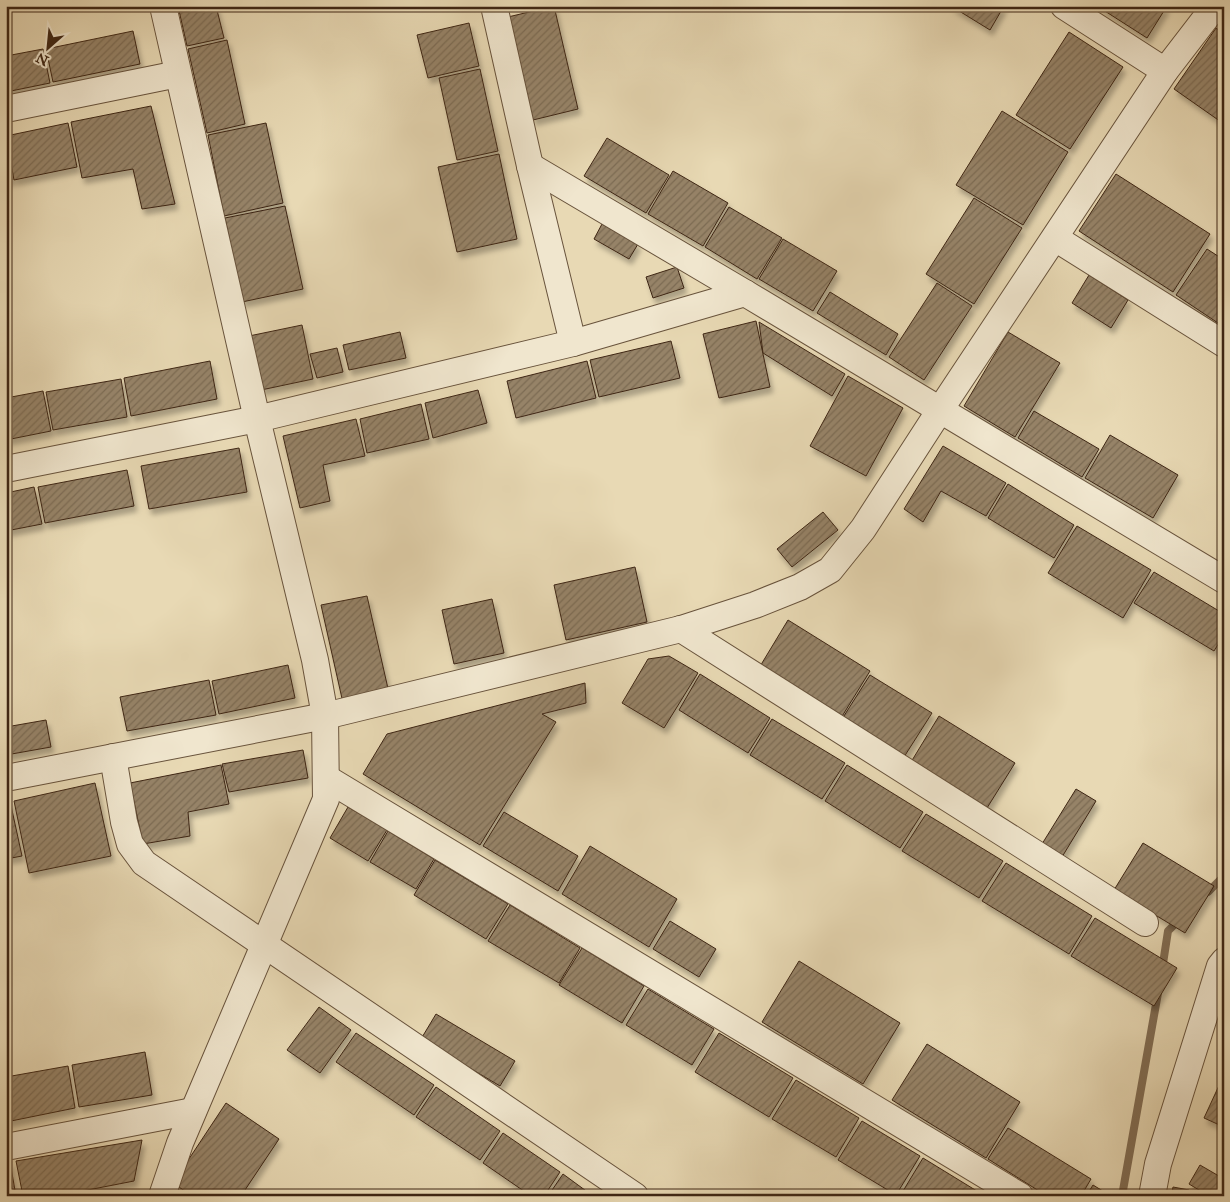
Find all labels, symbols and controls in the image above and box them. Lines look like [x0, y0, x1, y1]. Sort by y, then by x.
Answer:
north arrow [22, 22, 72, 72]
text: N [33, 49, 51, 69]

